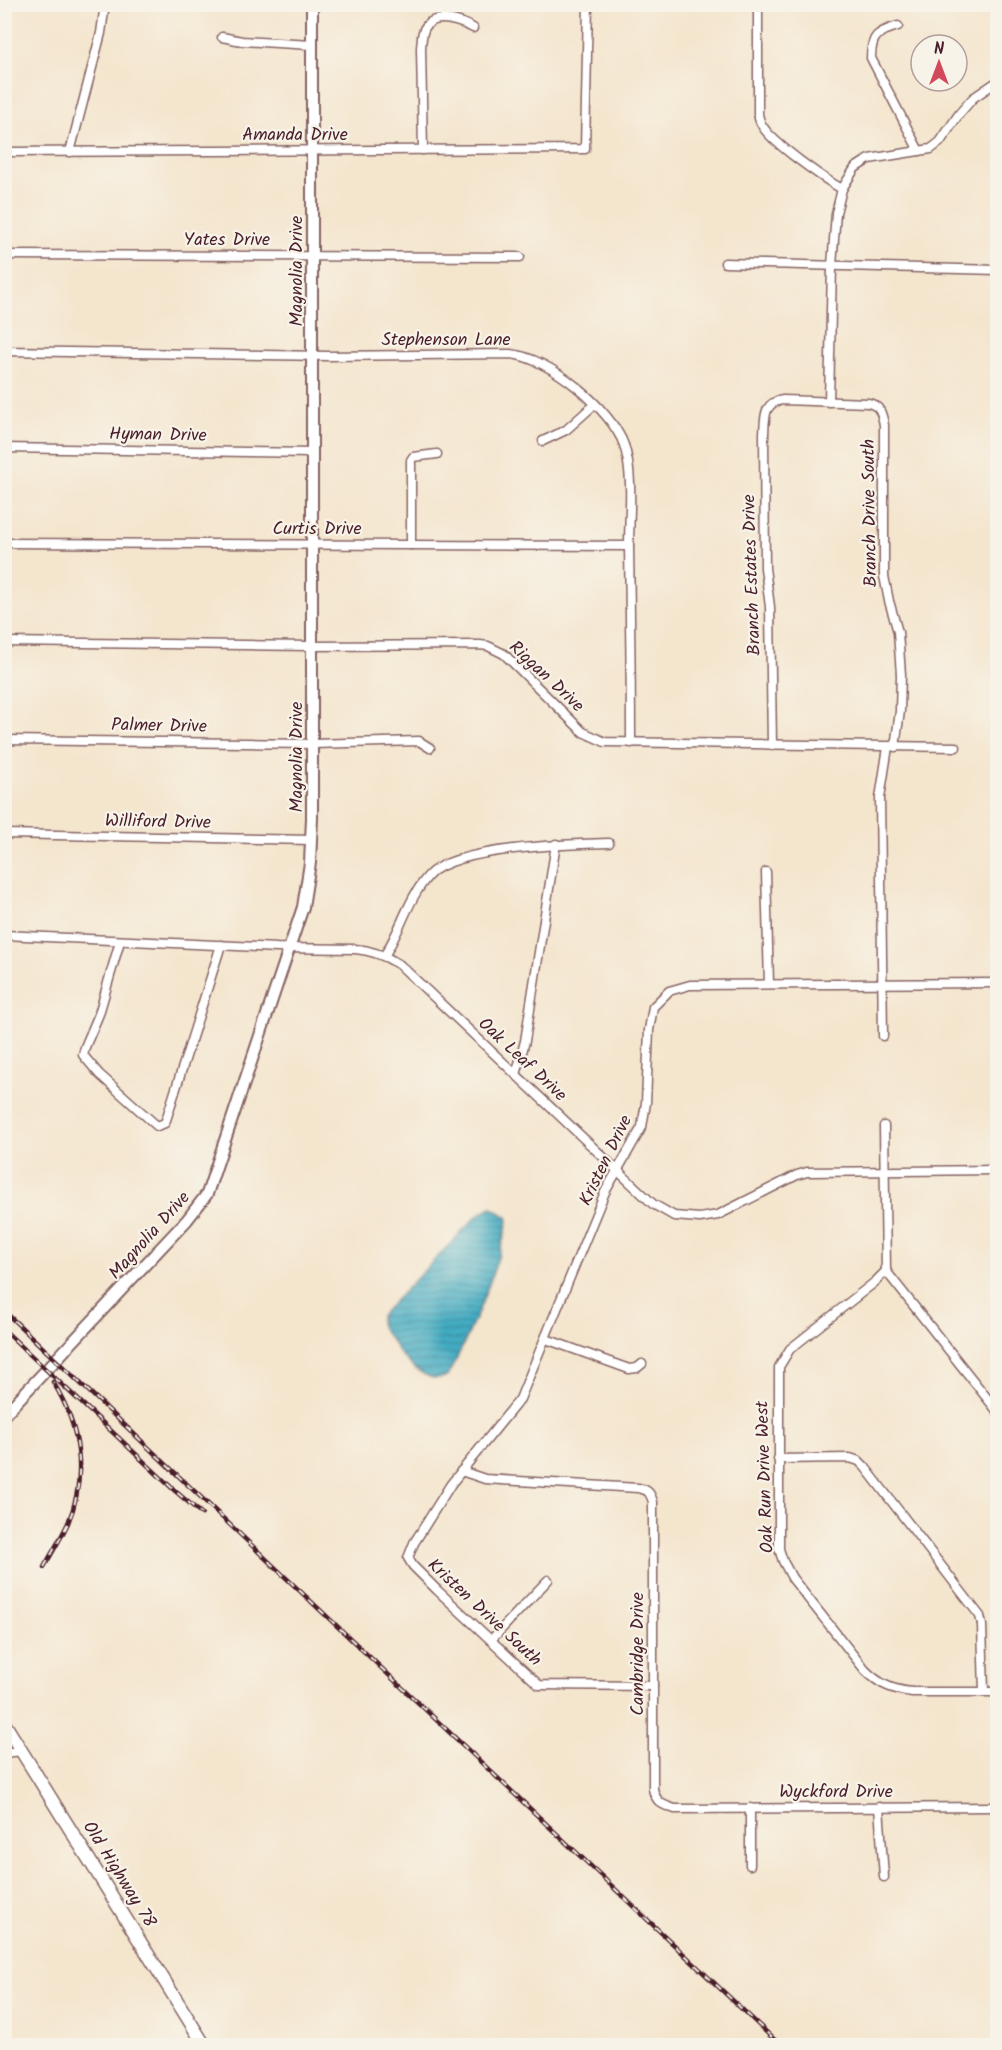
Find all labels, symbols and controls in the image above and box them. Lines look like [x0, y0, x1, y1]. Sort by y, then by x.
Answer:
north arrow [909, 33, 969, 93]
text: N [934, 37, 944, 62]
street label: Amanda Drive [242, 121, 348, 150]
street label: Magnolia Drive [283, 216, 312, 326]
street label: Yates Drive [184, 226, 270, 255]
street label: Stephenson Lane [381, 326, 511, 355]
street label: Hyman Drive [109, 420, 207, 451]
street label: Branch Drive South [855, 439, 886, 587]
street label: Branch Estates Drive [735, 494, 770, 656]
street label: Curtis Drive [272, 515, 362, 544]
street label: Riggan Drive [501, 634, 590, 720]
street label: Magnolia Drive [283, 702, 312, 812]
street label: Palmer Drive [111, 711, 207, 742]
street label: Williford Drive [105, 807, 211, 838]
street label: Oak Leaf Drive [471, 1011, 573, 1109]
street label: Kristen Drive [572, 1110, 641, 1211]
street label: Magnolia Drive [102, 1185, 198, 1287]
street label: Oak Run Drive West [748, 1399, 783, 1554]
street label: Kristen Drive South [420, 1552, 548, 1674]
street label: Cambridge Drive [624, 1592, 653, 1716]
street label: Wyckford Drive [779, 1778, 893, 1807]
street label: Old Highway 78 [74, 1816, 163, 1934]

